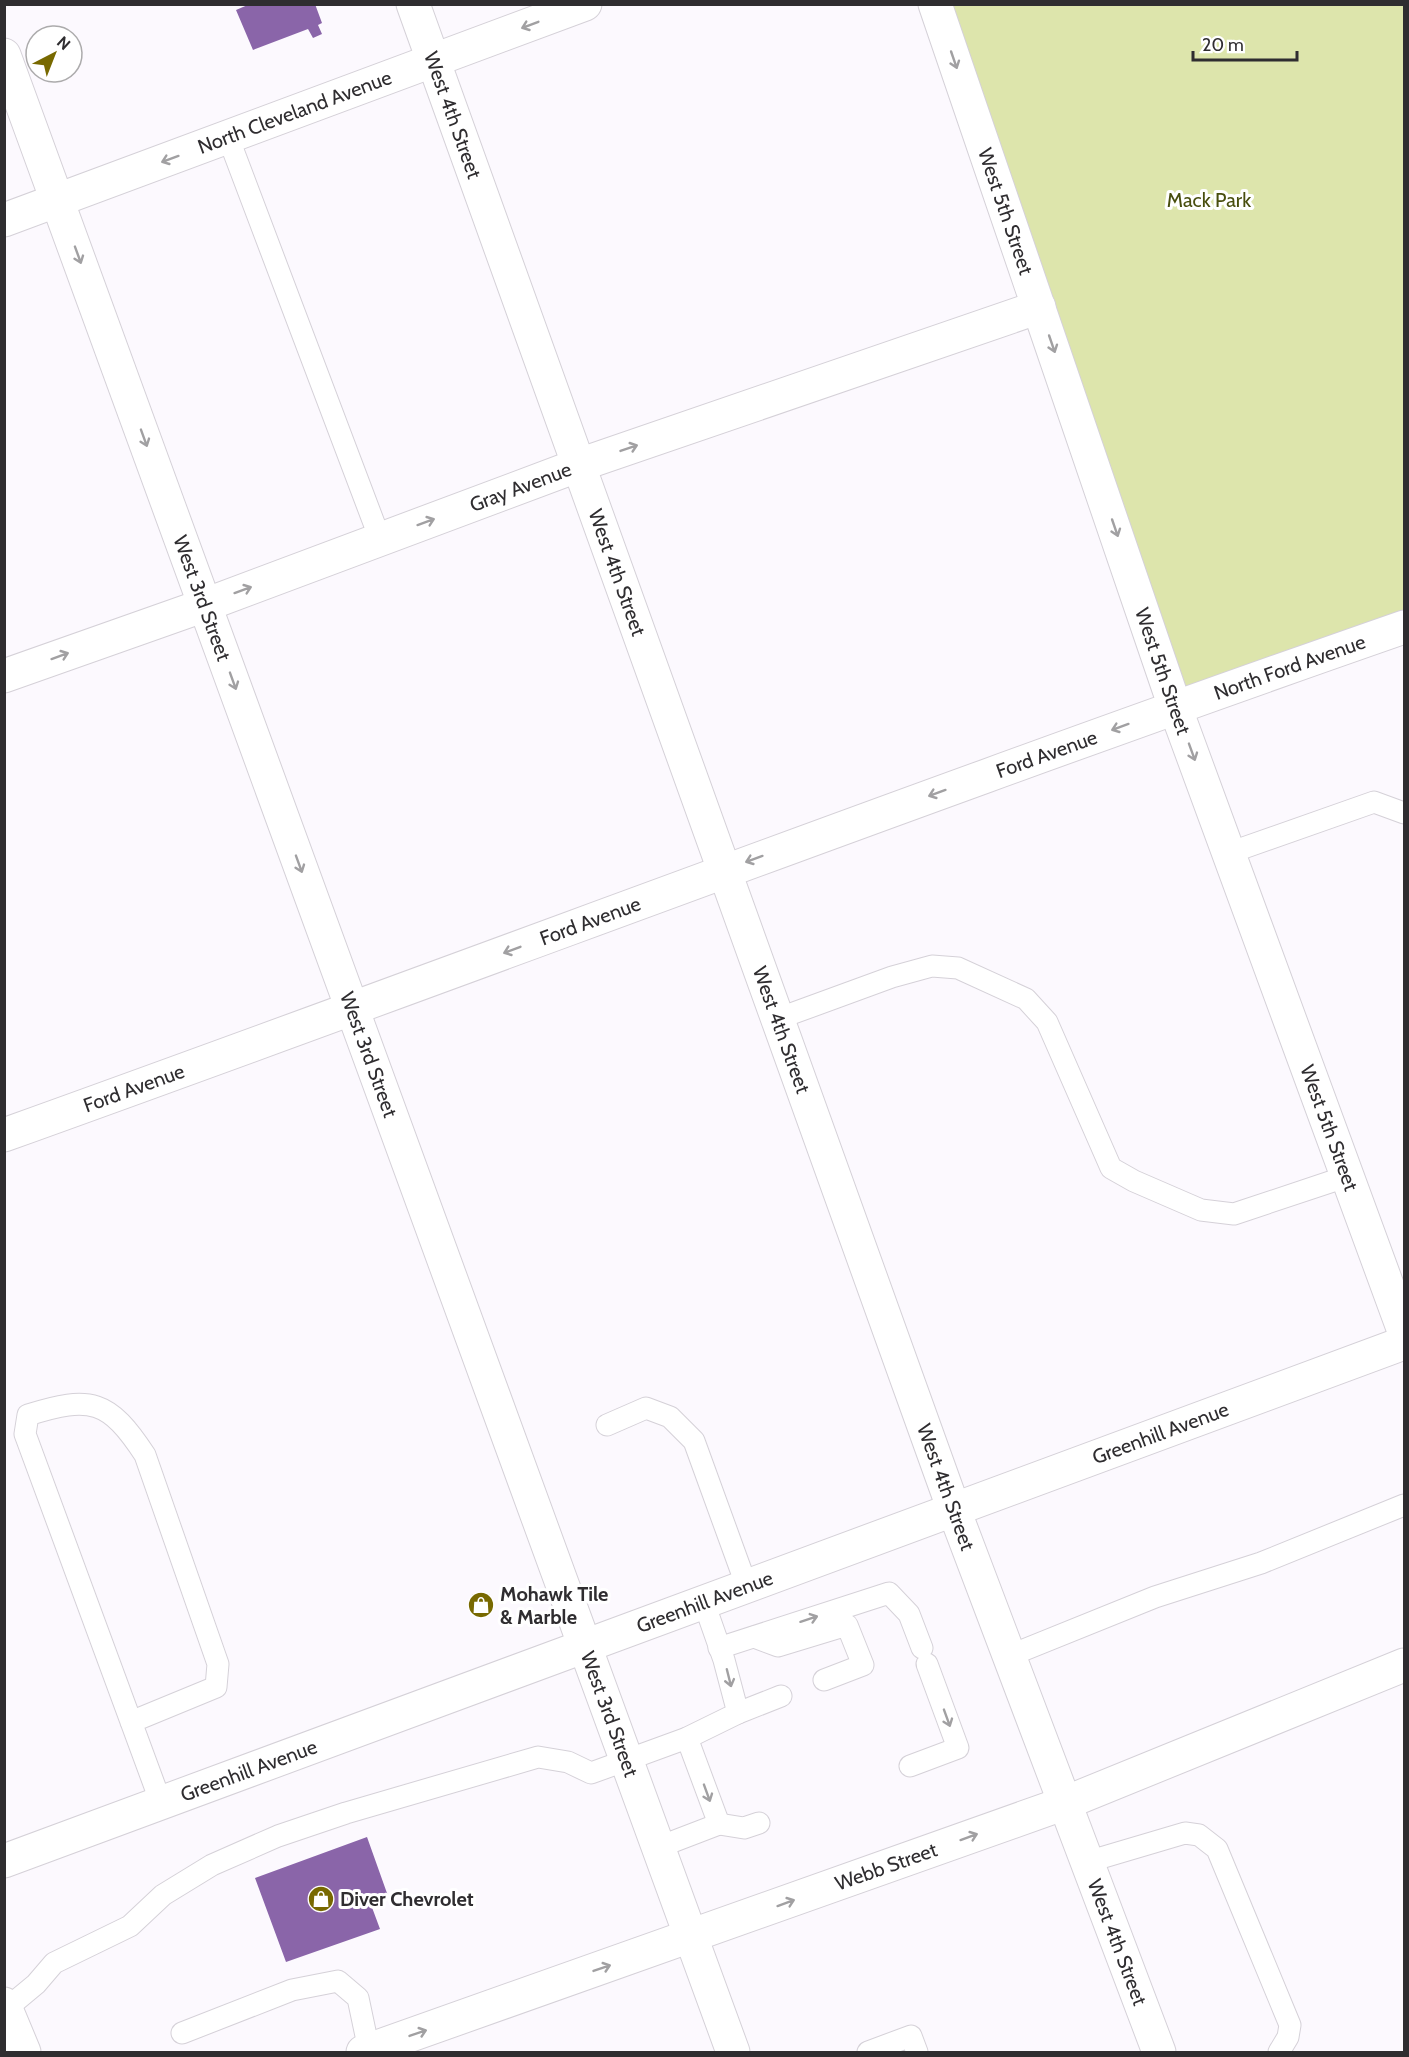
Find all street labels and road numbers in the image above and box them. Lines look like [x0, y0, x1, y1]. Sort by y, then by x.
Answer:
street label: West 4th Street [419, 48, 487, 182]
street label: North Cleveland Avenue [194, 65, 395, 159]
street label: West 5th Street [973, 145, 1039, 278]
street label: Gray Avenue [466, 457, 575, 517]
street label: West 4th Street [583, 506, 651, 639]
street label: West 3rd Street [168, 532, 236, 664]
street label: West 5th Street [1130, 605, 1196, 738]
street label: North Ford Avenue [1211, 629, 1368, 705]
street label: Ford Avenue [993, 725, 1100, 783]
street label: Ford Avenue [536, 891, 644, 951]
street label: West 4th Street [748, 963, 815, 1097]
street label: West 3rd Street [335, 988, 403, 1121]
street label: Ford Avenue [80, 1059, 188, 1117]
street label: West 5th Street [1295, 1061, 1364, 1194]
street label: Greenhill Avenue [1089, 1397, 1232, 1469]
street label: West 4th Street [912, 1420, 980, 1554]
street label: Greenhill Avenue [633, 1566, 776, 1638]
street label: West 3rd Street [576, 1648, 644, 1780]
street label: Greenhill Avenue [177, 1734, 320, 1807]
street label: Webb Street [832, 1837, 941, 1896]
street label: West 4th Street [1083, 1876, 1152, 2009]

